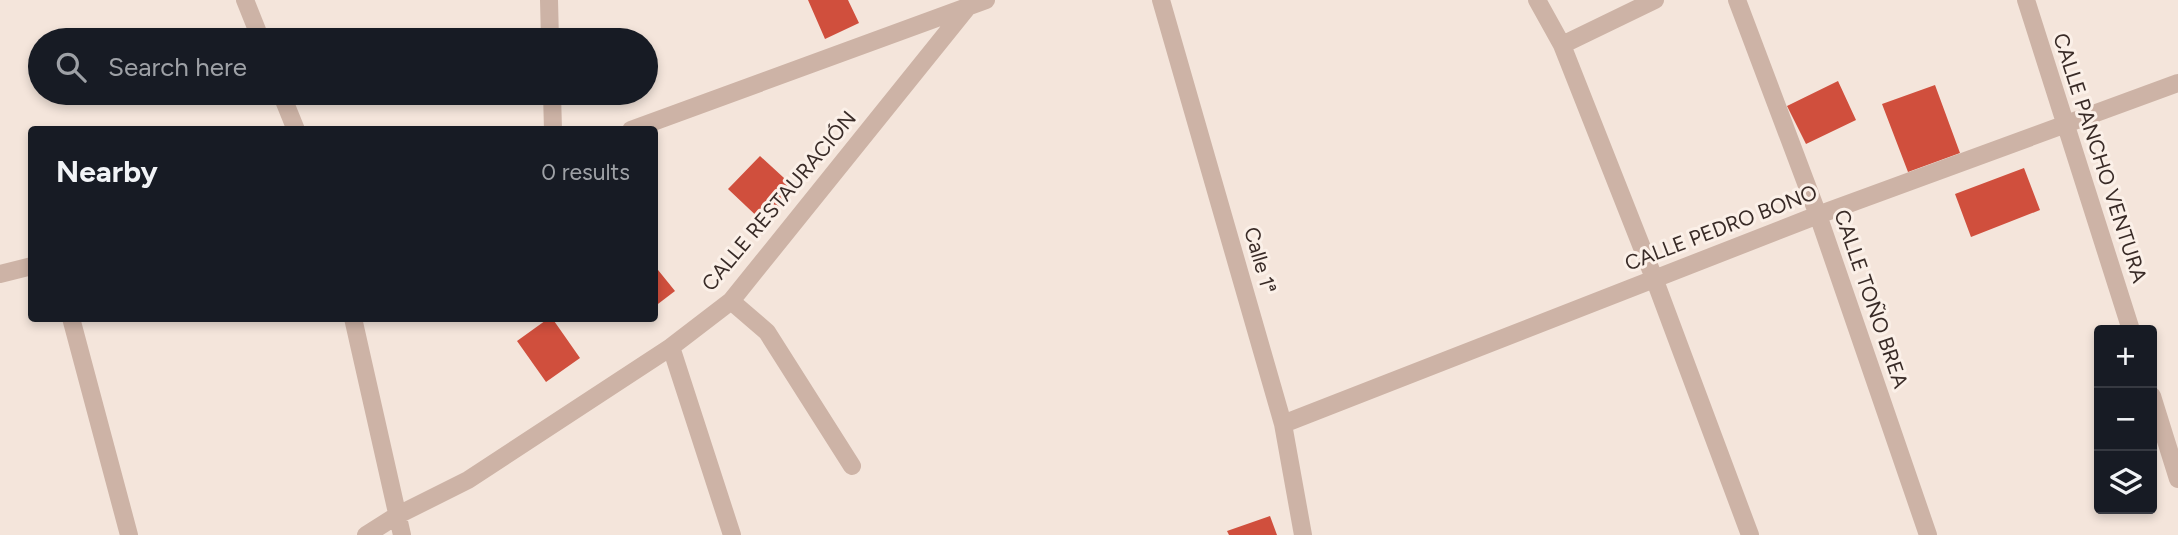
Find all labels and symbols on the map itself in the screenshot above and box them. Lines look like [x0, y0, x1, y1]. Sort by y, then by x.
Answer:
street label: CALLE PANCHO VENTURA [2048, 30, 2153, 286]
street label: CALLE RESTAURACIÓN [696, 106, 861, 296]
street label: CALLE PEDRO BONO [1621, 179, 1821, 276]
street label: CALLE TOÑO BREA [1829, 206, 1914, 391]
street label: Calle 1ª [1239, 224, 1282, 296]

